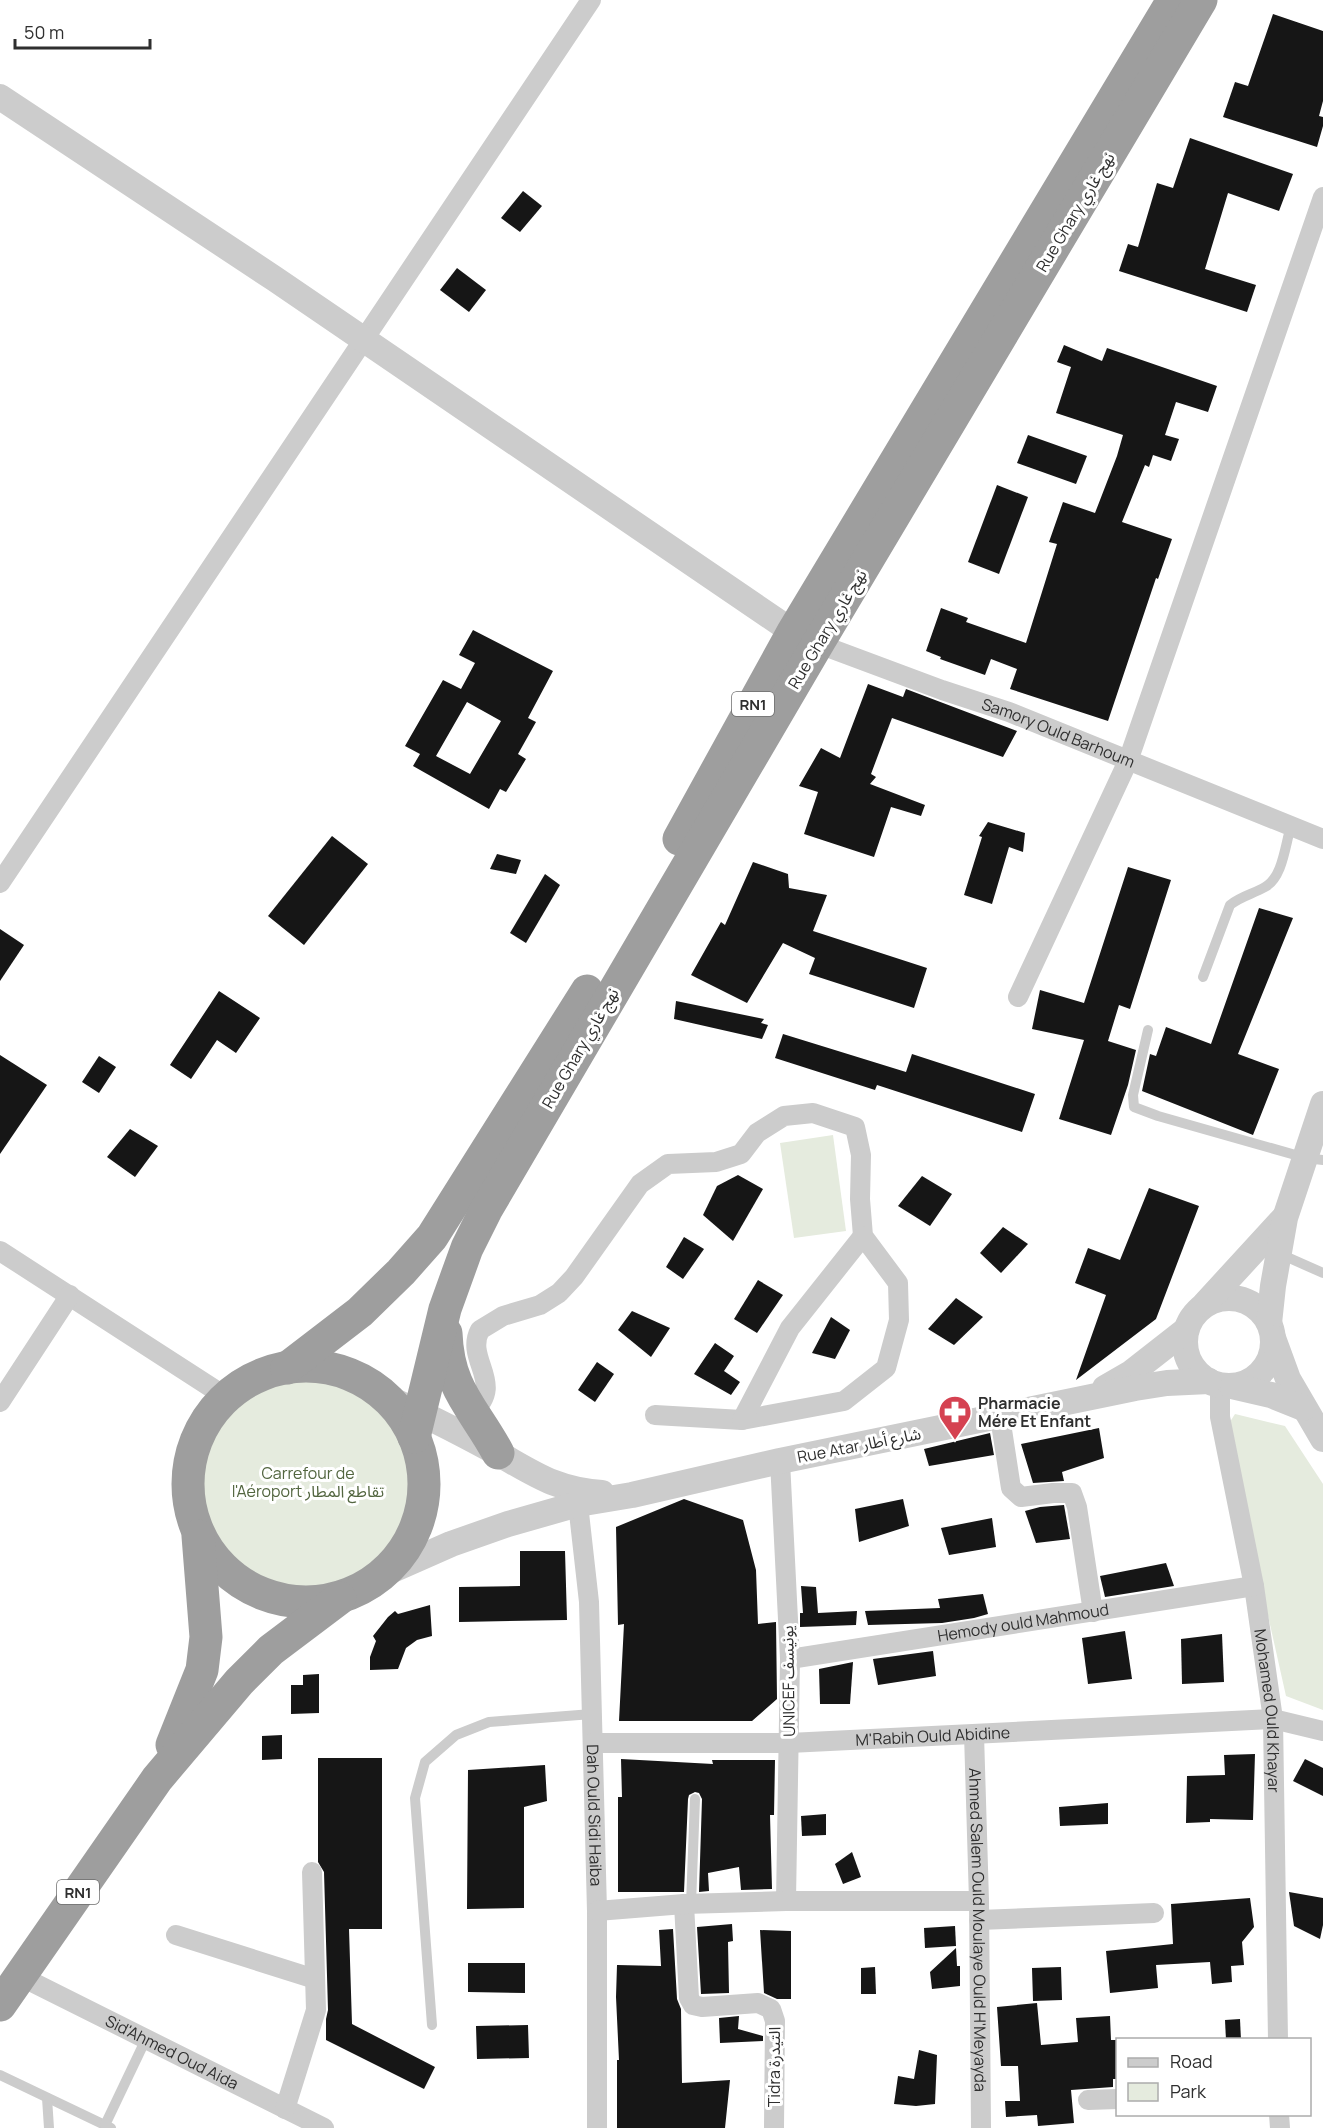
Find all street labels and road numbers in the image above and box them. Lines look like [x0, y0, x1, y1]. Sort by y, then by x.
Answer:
street label: Rue Ghary نهج غاري [1031, 148, 1121, 277]
street label: Rue Ghary نهج غاري [783, 565, 873, 694]
road number: RN1 [732, 692, 774, 716]
street label: Samory Ould Barhoum [979, 693, 1138, 773]
street label: Rue Ghary نهج غاري [537, 984, 625, 1113]
street label: Rue Atar شارع أطار [795, 1422, 923, 1470]
street label: Hemody ould Mahmoud [936, 1598, 1111, 1647]
street label: UNICEF يونيسف [776, 1625, 800, 1737]
street label: Mohamed Ould Khayar [1249, 1627, 1285, 1793]
street label: M'Rabih Ould Abidine [855, 1721, 1011, 1751]
street label: Dah Ould Sidi Haiba [582, 1744, 607, 1887]
street label: Ahmed Salem Ould Moulaye Ould H'Meyayda [964, 1768, 992, 2092]
road number: RN1 [57, 1880, 99, 1904]
street label: Sid'Ahmed Oud Aida [102, 2010, 242, 2094]
street label: Tidra التيدرة [763, 2027, 785, 2107]

